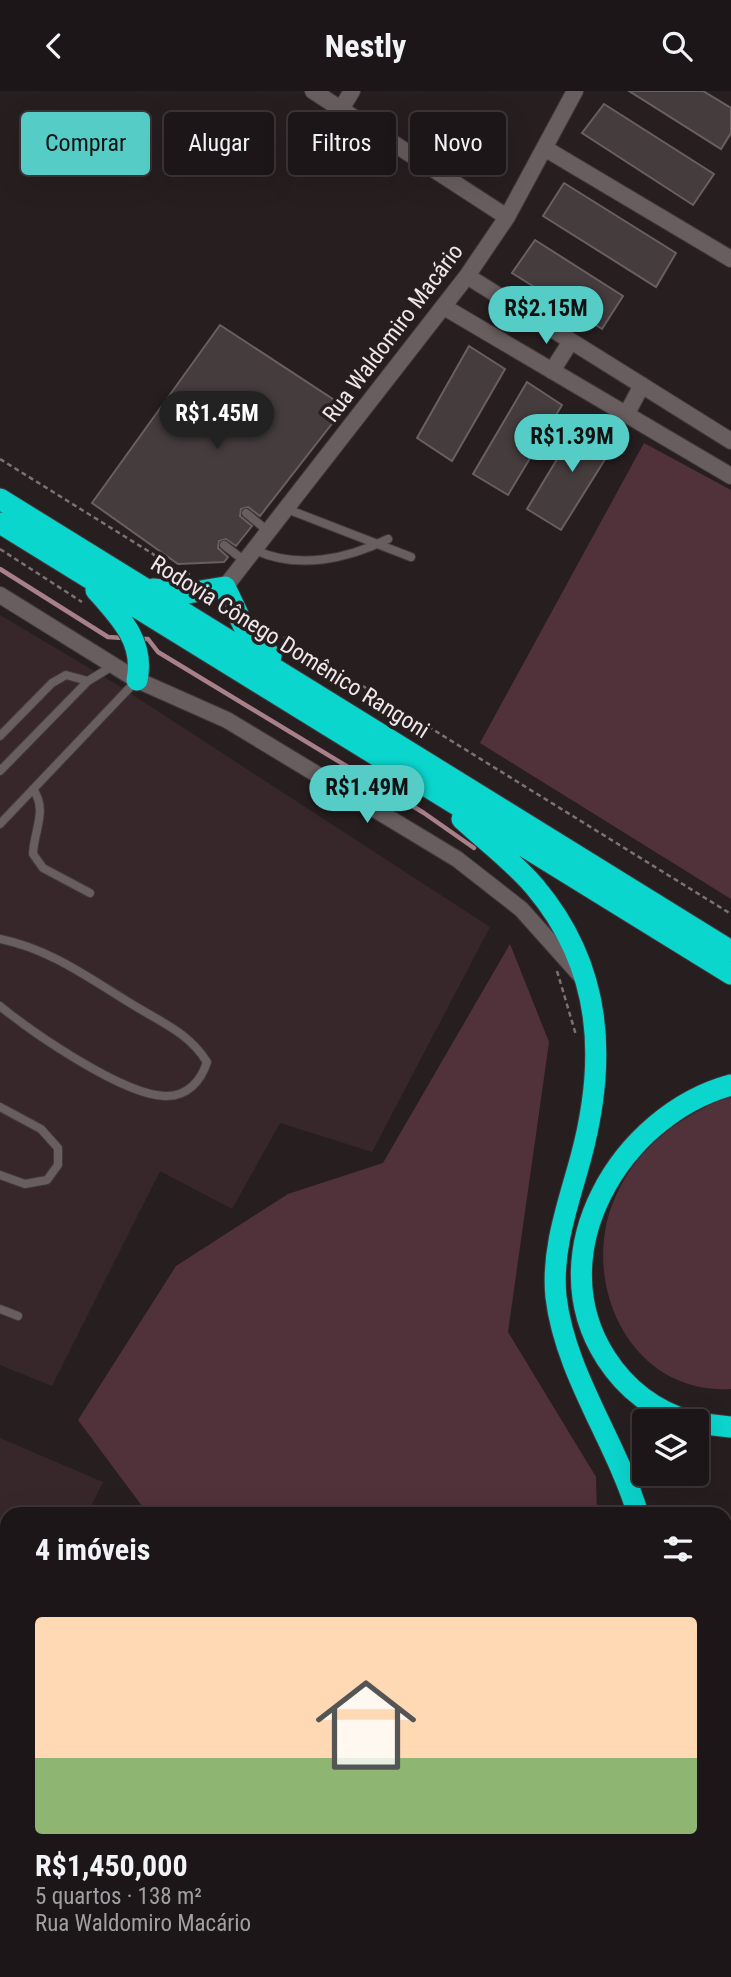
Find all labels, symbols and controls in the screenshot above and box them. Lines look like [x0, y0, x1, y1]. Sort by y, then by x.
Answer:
icon: back [35, 27, 73, 65]
text: Nestly [325, 27, 406, 65]
icon: search [658, 27, 696, 65]
chip: Comprar [21, 112, 150, 175]
chip: Alugar [164, 112, 274, 175]
chip: Filtros [288, 112, 396, 175]
chip: Novo [410, 112, 506, 175]
street label: Rua Waldomiro Macário [317, 239, 469, 427]
pin: R$2.15M [481, 287, 611, 346]
text: R$2.15M [504, 295, 588, 322]
pin: R$1.45M [152, 391, 282, 451]
text: R$1.45M [175, 400, 259, 427]
pin: R$1.39M [507, 415, 637, 474]
text: R$1.39M [530, 423, 614, 450]
street label: Rodovia Cônego Domênico Rangoni [146, 550, 434, 744]
pin: R$1.49M [302, 765, 432, 825]
text: R$1.49M [325, 774, 409, 801]
map controls [632, 1409, 709, 1486]
button: layers [632, 1409, 709, 1486]
icon: filters [659, 1530, 697, 1568]
text: 4 imóveis [35, 1532, 150, 1567]
icon: home [303, 1662, 429, 1788]
text: R$1,450,000 [35, 1848, 188, 1883]
text: 5 quartos · 138 m² [35, 1883, 202, 1910]
text: Rua Waldomiro Macário [35, 1910, 251, 1937]

